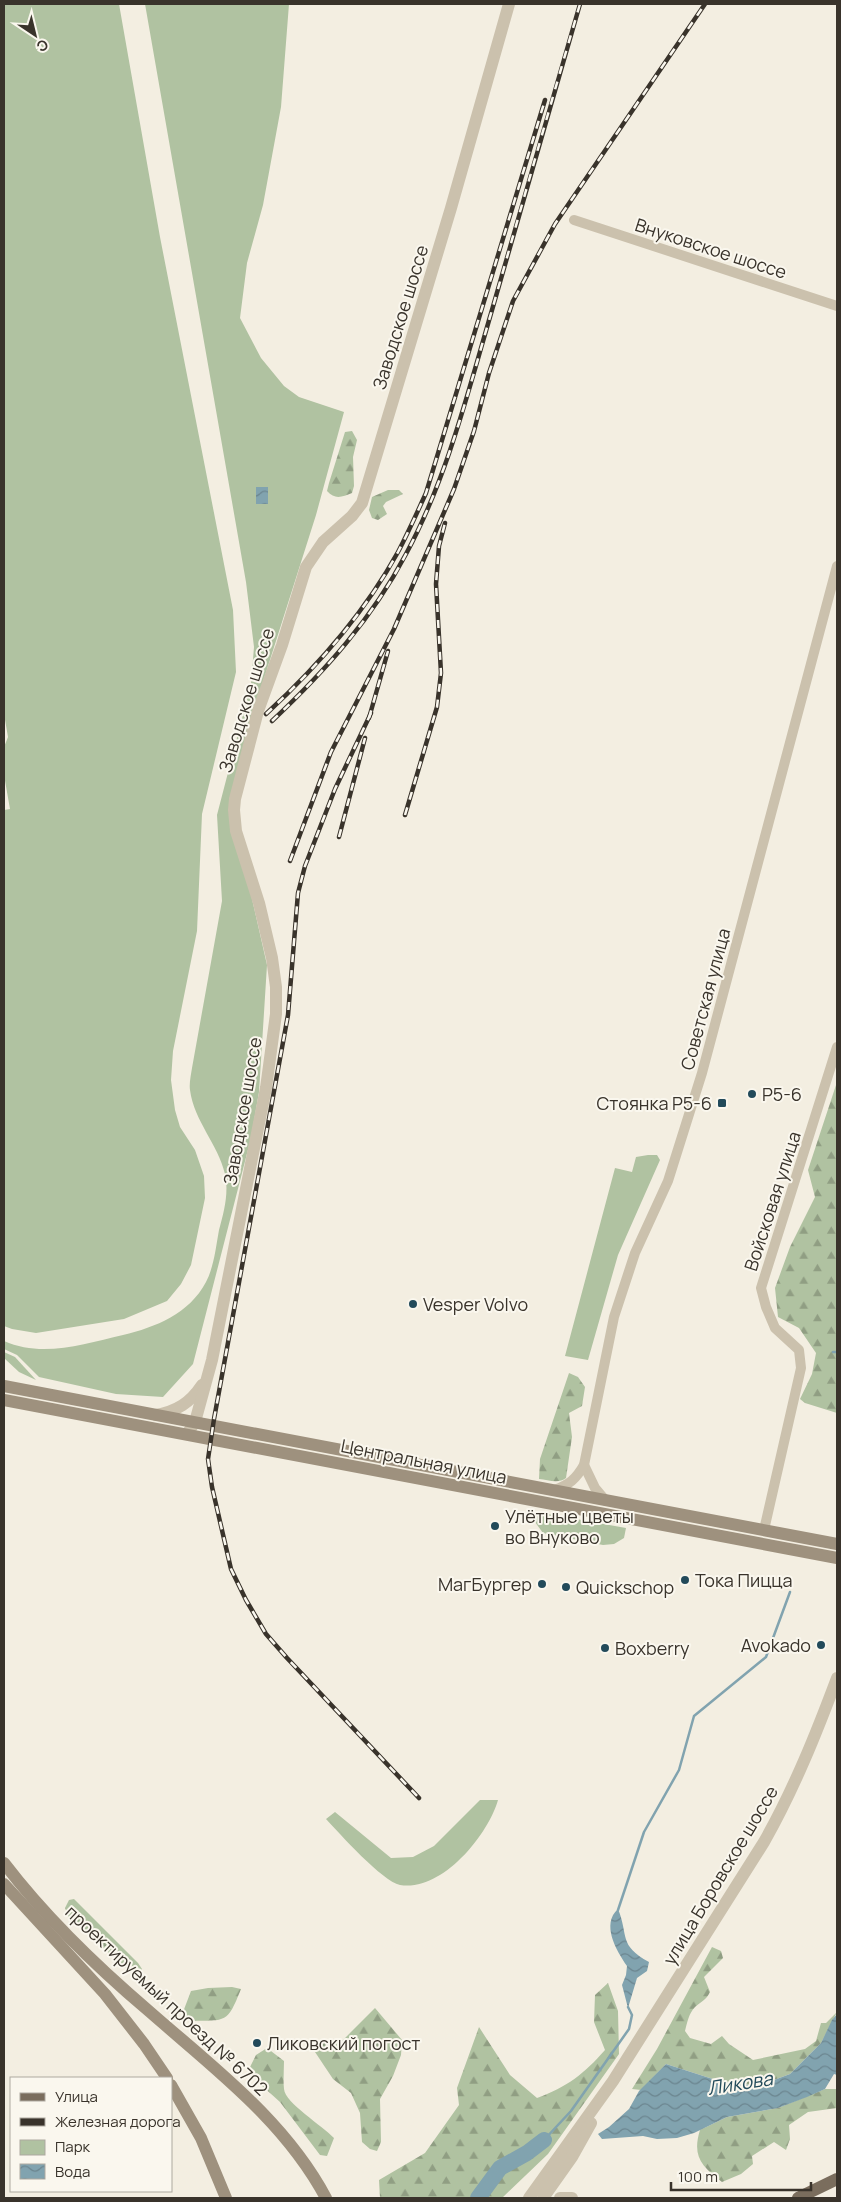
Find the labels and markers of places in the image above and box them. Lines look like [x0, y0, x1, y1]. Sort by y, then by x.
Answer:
place label: Р5-6 [762, 1082, 802, 1106]
marker: Р5-6 [746, 1088, 758, 1100]
place label: Стоянка Р5-6 [596, 1091, 712, 1115]
marker: Стоянка Р5-6 [716, 1097, 728, 1109]
place label: Vesper Volvo [423, 1292, 528, 1316]
marker: Vesper Volvo [407, 1298, 419, 1310]
place label: Улётные цветы во Внуково [505, 1504, 634, 1549]
marker: Улётные цветы во Внуково [489, 1520, 501, 1532]
place label: Тока Пицца [695, 1568, 792, 1592]
place label: МагБургер [438, 1572, 532, 1596]
marker: Тока Пицца [679, 1574, 691, 1586]
place label: Quickschop [576, 1575, 674, 1599]
marker: МагБургер [536, 1578, 548, 1590]
marker: Quickschop [560, 1581, 572, 1593]
place label: Avokado [741, 1633, 811, 1657]
place label: Boxberry [615, 1636, 690, 1660]
marker: Avokado [815, 1639, 827, 1651]
marker: Boxberry [599, 1642, 611, 1654]
place label: Ликовский погост [267, 2031, 420, 2055]
marker: Ликовский погост [251, 2037, 263, 2049]

